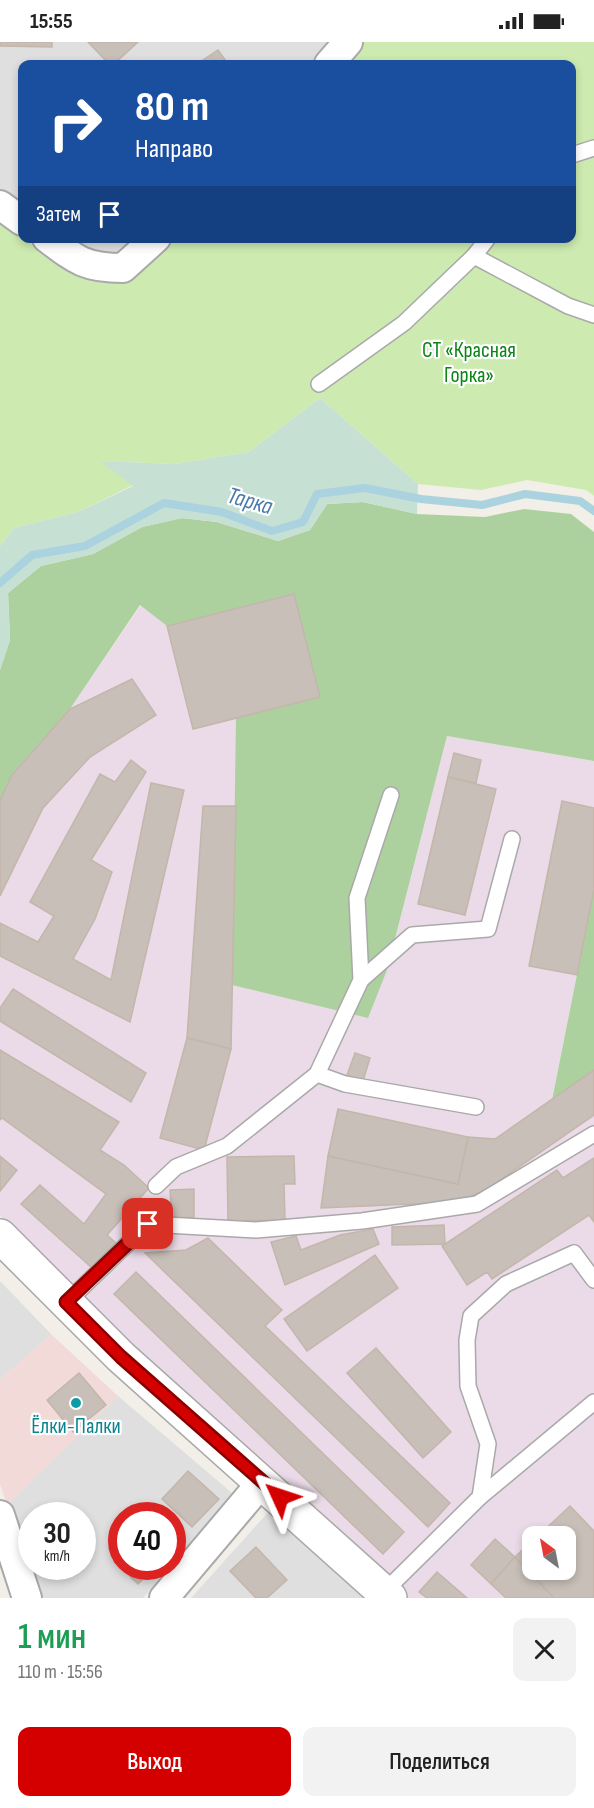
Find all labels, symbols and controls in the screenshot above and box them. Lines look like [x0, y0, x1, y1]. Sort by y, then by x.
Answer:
text: 15:55 [30, 8, 73, 35]
text: 80 m [135, 82, 209, 133]
icon: right [36, 84, 114, 162]
text: Направо [135, 133, 213, 165]
icon: arrive [93, 198, 126, 231]
text: Затем [36, 201, 81, 228]
park label: СТ «Красная Горка» [422, 337, 516, 389]
water label: Тарка [224, 481, 276, 521]
pin [122, 1198, 173, 1249]
icon: arrive [131, 1207, 164, 1240]
marker: Ёлки-Палки [69, 1396, 83, 1410]
place label: Ёлки-Палки [31, 1413, 121, 1440]
position arrow [248, 1465, 312, 1529]
speed limit sign: 40 [108, 1502, 186, 1580]
text: 30 [43, 1516, 71, 1552]
north arrow [522, 1526, 576, 1580]
map controls [522, 1526, 576, 1580]
text: km/h [44, 1547, 70, 1566]
text: 1 мин [18, 1616, 86, 1659]
button: close [513, 1618, 576, 1681]
text: 110 m · 15:56 [18, 1660, 103, 1684]
button: Выход [18, 1727, 291, 1796]
button: Поделиться [303, 1727, 576, 1796]

